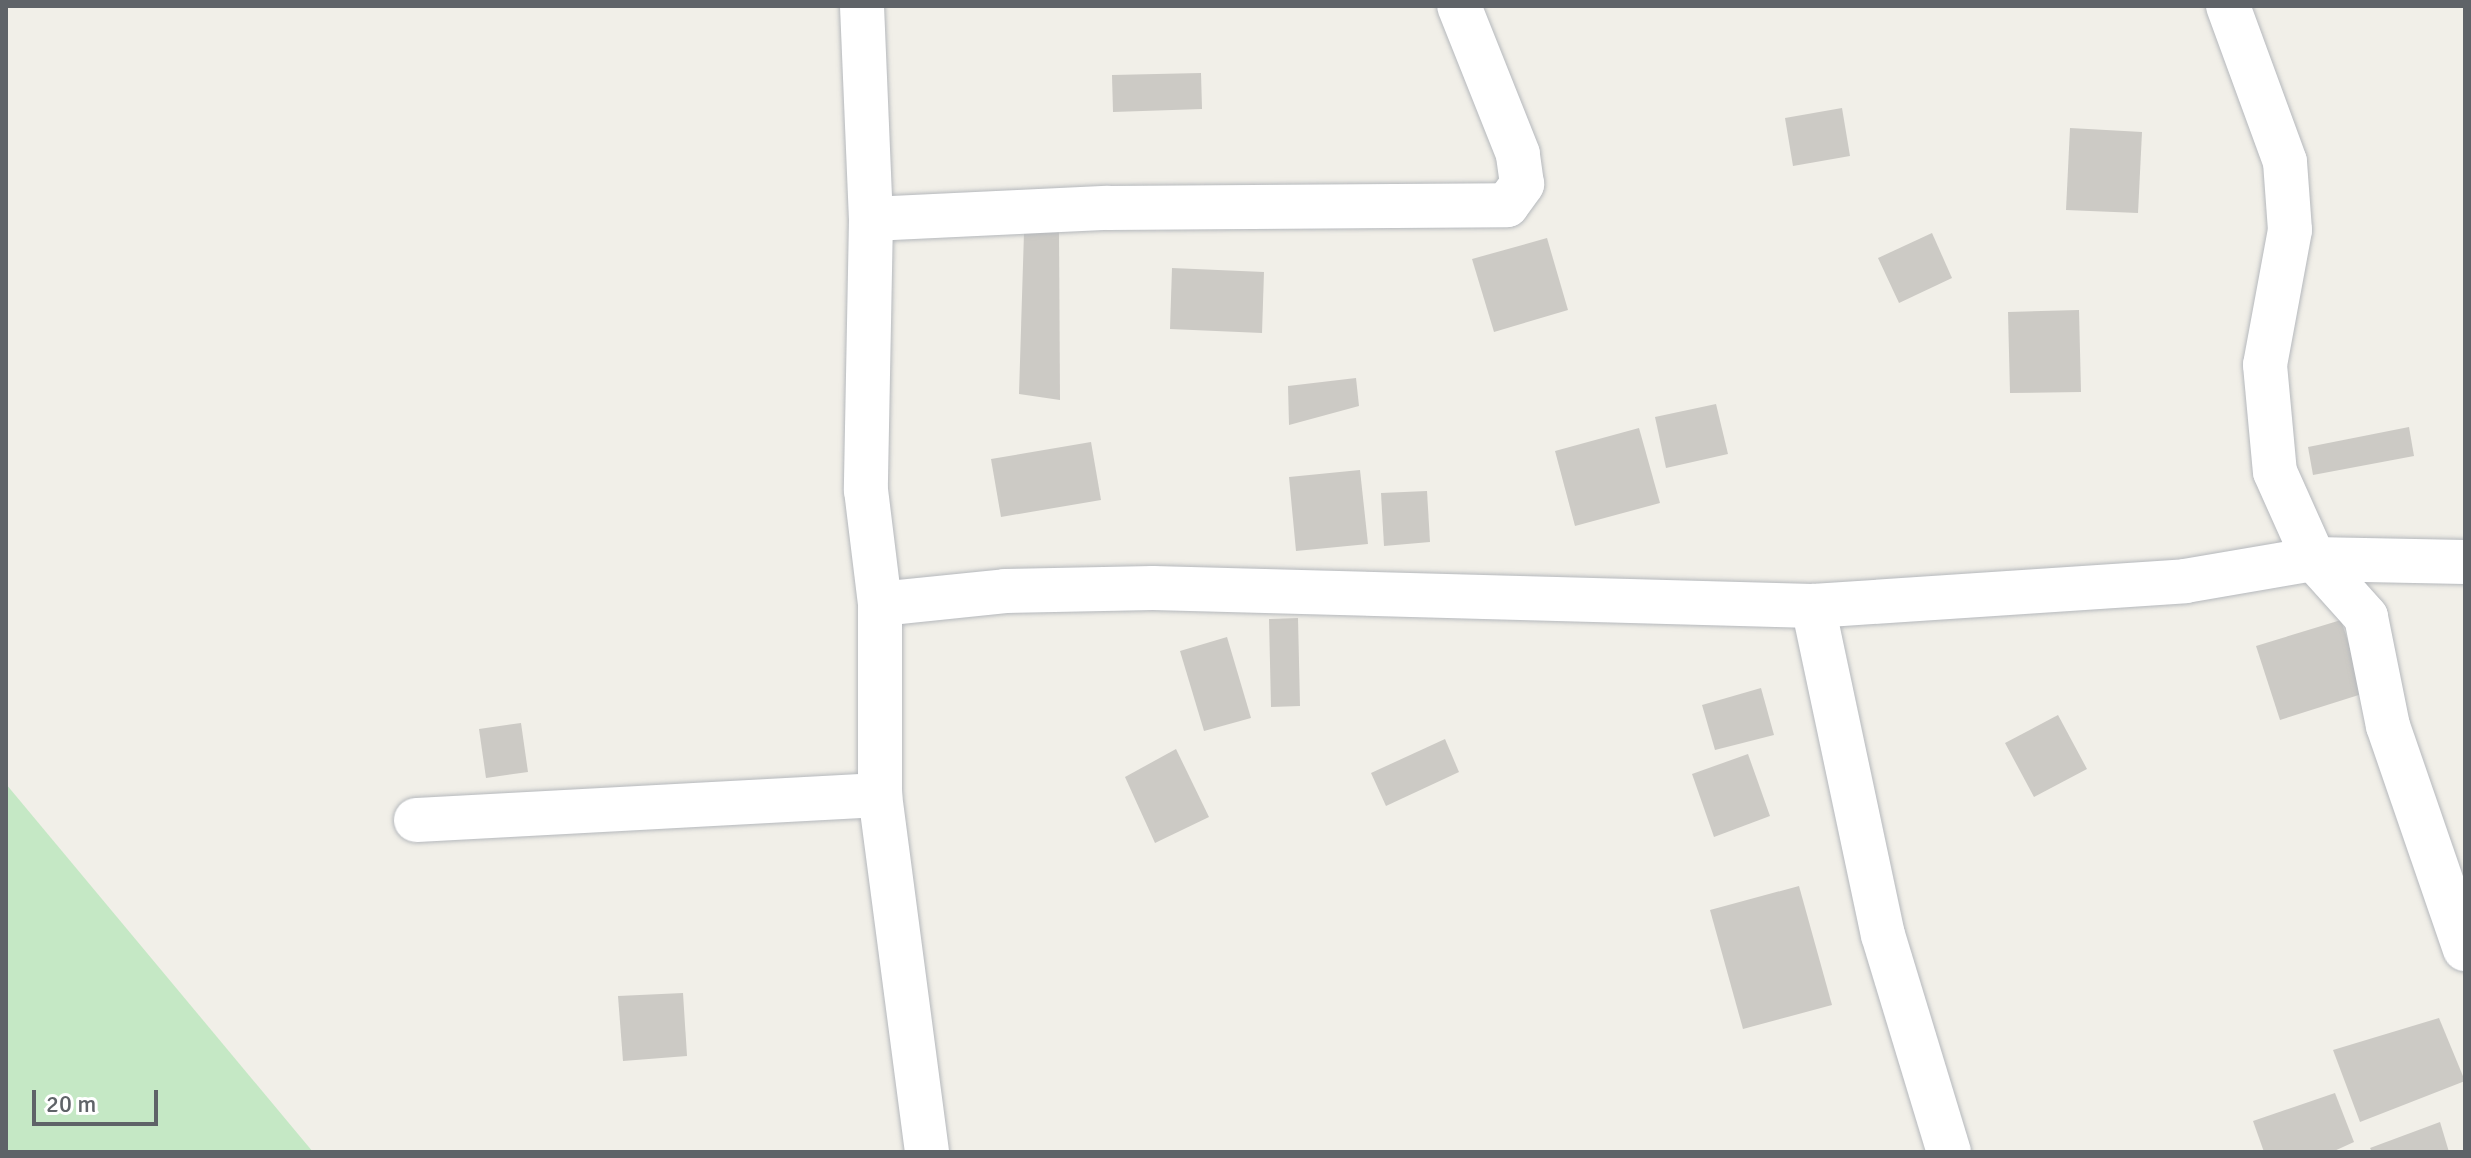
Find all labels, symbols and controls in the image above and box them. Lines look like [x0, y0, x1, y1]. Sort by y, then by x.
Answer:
scale bar [36, 1074, 162, 1124]
text: 20 m [46, 1089, 96, 1119]

